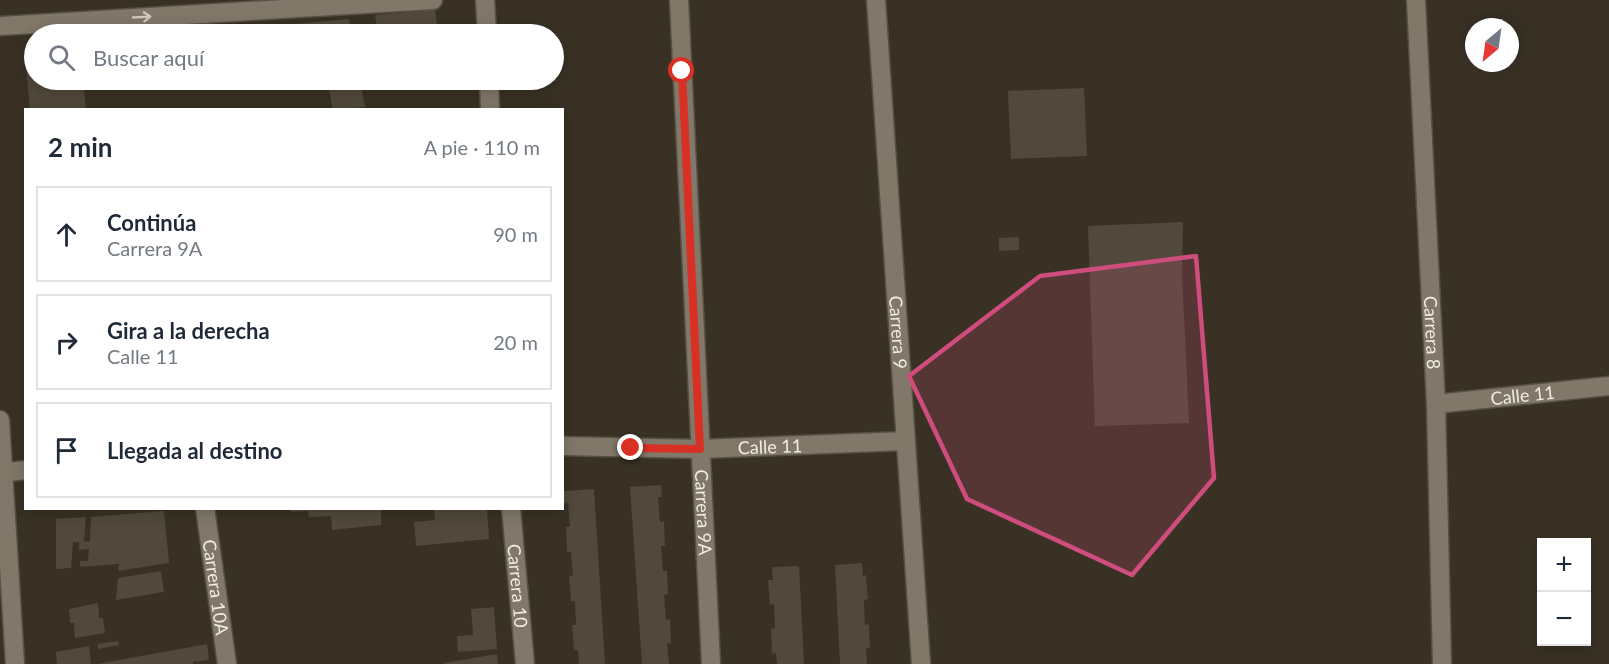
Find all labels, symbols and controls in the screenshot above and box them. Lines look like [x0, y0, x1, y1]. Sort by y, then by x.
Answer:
one-way arrow [132, 12, 152, 23]
north arrow [1465, 18, 1519, 72]
search box [24, 24, 564, 90]
icon: search [45, 41, 78, 74]
text: Buscar aquí [93, 44, 204, 71]
route start [668, 57, 694, 83]
text: 2 min [48, 131, 112, 163]
text: A pie · 110 m [424, 135, 540, 159]
text: Continúa [107, 209, 196, 236]
icon: ahead [50, 218, 83, 251]
text: 90 m [493, 222, 538, 246]
text: Carrera 9A [107, 236, 202, 260]
street label: Carrera 9 [885, 295, 912, 370]
street label: Carrera 8 [1420, 295, 1445, 370]
text: Gira a la derecha [107, 317, 270, 344]
icon: right [50, 326, 83, 359]
text: 20 m [493, 330, 538, 354]
text: Calle 11 [107, 344, 179, 368]
street label: Calle 11 [1489, 381, 1556, 409]
icon: arrive [50, 434, 83, 467]
route end [617, 434, 643, 460]
street label: Calle 11 [737, 434, 803, 459]
text: Llegada al destino [107, 437, 283, 464]
street label: Carrera 9A [691, 469, 717, 557]
street label: Carrera 10A [199, 538, 234, 637]
map controls [1537, 538, 1591, 646]
button: + [1537, 538, 1591, 592]
street label: Carrera 10 [503, 543, 533, 629]
button: − [1537, 592, 1591, 646]

